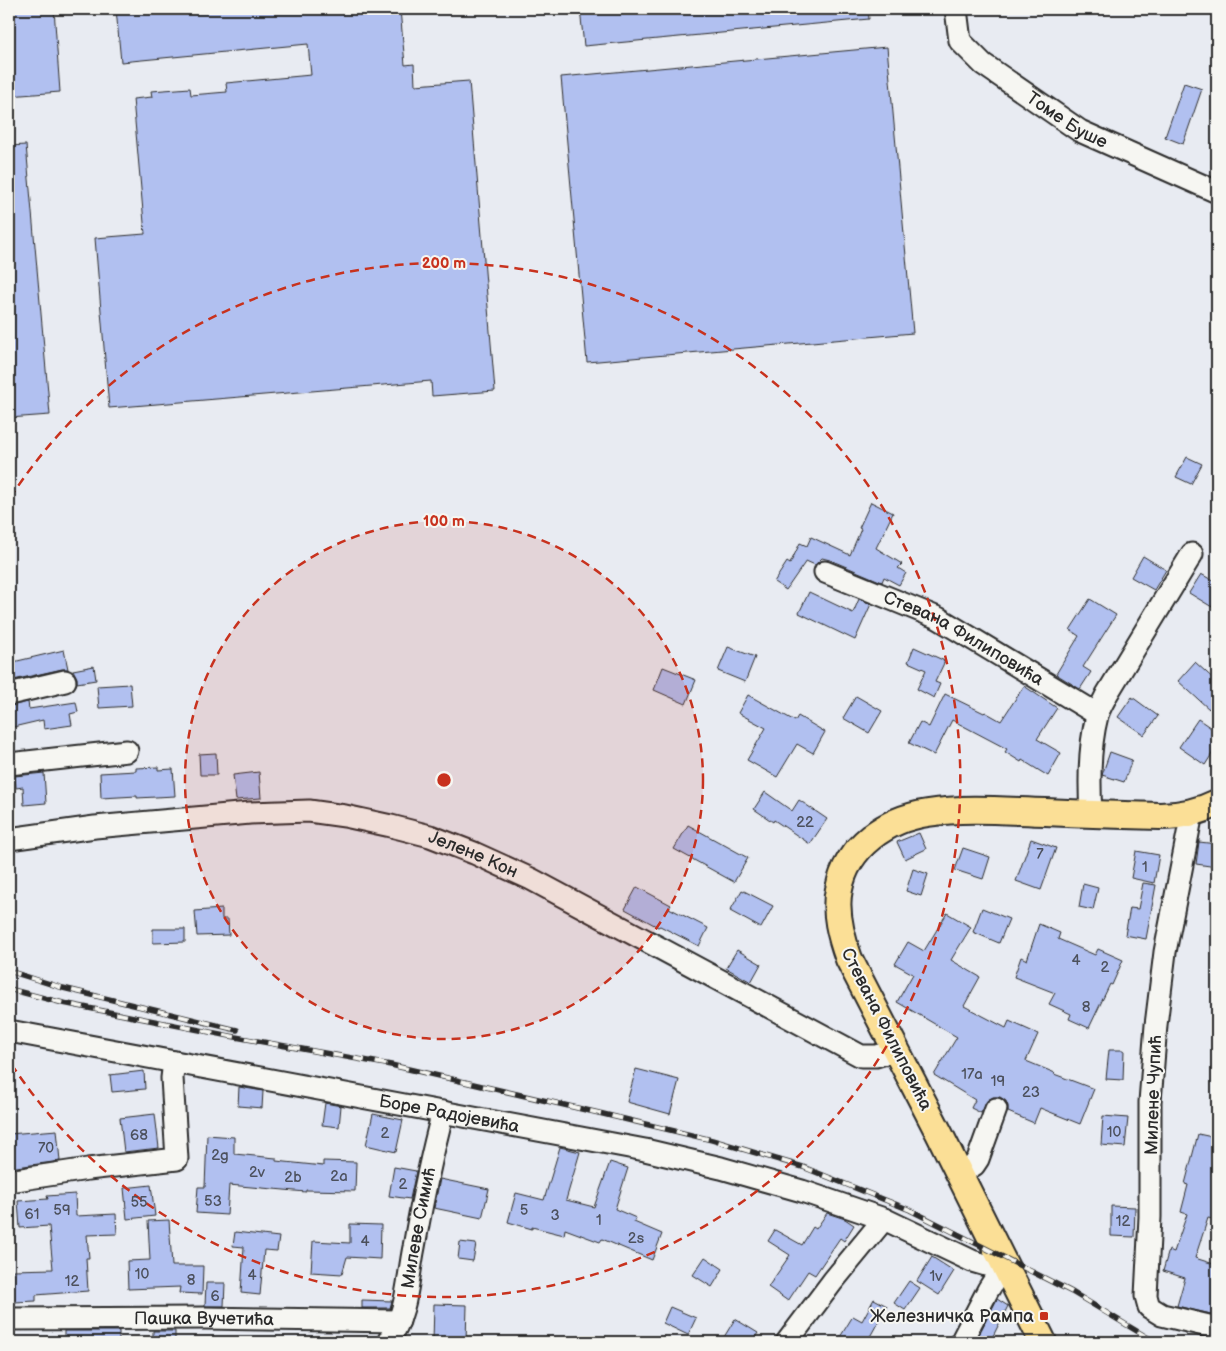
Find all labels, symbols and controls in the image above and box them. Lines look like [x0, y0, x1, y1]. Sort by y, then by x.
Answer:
street label: Томе Буше [1022, 87, 1111, 153]
text: 200 m [422, 254, 466, 273]
text: 100 m [423, 512, 465, 531]
street label: Стевана Филиповића [880, 587, 1048, 691]
centre of rings [435, 771, 453, 789]
house number: 22 [796, 813, 814, 832]
street label: Јелене Кон [425, 826, 521, 883]
house number: 7 [1036, 845, 1044, 864]
house number: 1 [1142, 858, 1148, 877]
street label: Стевана Филиповића [836, 945, 937, 1114]
house number: 4 [1071, 951, 1081, 970]
house number: 2 [1101, 958, 1110, 977]
house number: 8 [1082, 998, 1091, 1017]
street label: Милене Чупић [1141, 1035, 1166, 1155]
house number: 17a [961, 1065, 983, 1084]
house number: 19 [991, 1072, 1005, 1091]
house number: 23 [1022, 1083, 1040, 1102]
street label: Боре Радојевића [377, 1090, 522, 1137]
house number: 10 [1107, 1123, 1121, 1142]
house number: 2 [381, 1124, 390, 1143]
house number: 68 [130, 1126, 148, 1145]
house number: 70 [38, 1139, 54, 1158]
house number: 2g [211, 1146, 229, 1165]
house number: 2v [249, 1163, 266, 1182]
street label: Милеве Симић [397, 1165, 440, 1290]
house number: 2a [330, 1167, 348, 1186]
house number: 2b [284, 1168, 302, 1187]
house number: 2 [399, 1175, 408, 1194]
house number: 53 [204, 1192, 222, 1211]
house number: 55 [130, 1193, 148, 1212]
house number: 59 [53, 1201, 71, 1220]
house number: 5 [520, 1201, 528, 1220]
house number: 61 [25, 1205, 39, 1224]
house number: 3 [550, 1206, 560, 1225]
house number: 1 [596, 1211, 602, 1230]
house number: 12 [1116, 1212, 1130, 1231]
house number: 2s [628, 1229, 645, 1248]
house number: 4 [360, 1232, 370, 1251]
house number: 10 [135, 1265, 149, 1284]
house number: 4 [247, 1266, 257, 1285]
house number: 1v [929, 1267, 943, 1286]
house number: 8 [187, 1271, 196, 1290]
house number: 12 [65, 1272, 79, 1291]
house number: 6 [210, 1287, 220, 1306]
place label: Железничка Рампа [870, 1306, 1034, 1327]
street label: Пашка Вучетића [134, 1308, 274, 1330]
marker: Железничка Рампа [1038, 1310, 1050, 1322]

